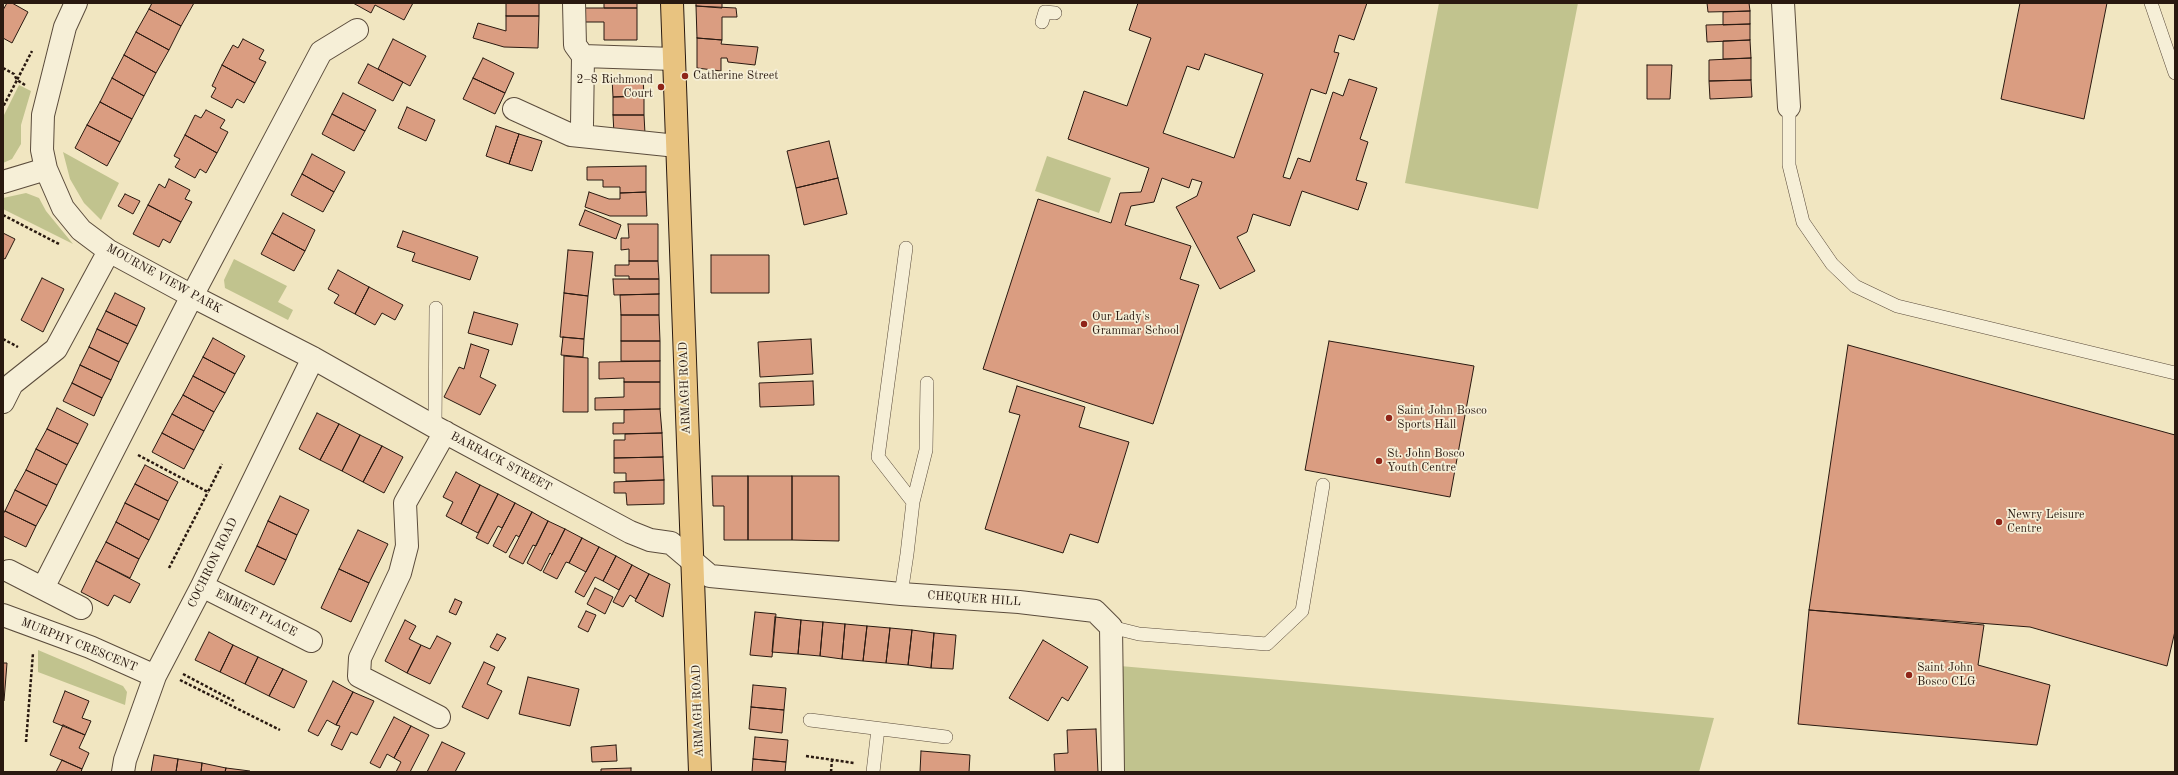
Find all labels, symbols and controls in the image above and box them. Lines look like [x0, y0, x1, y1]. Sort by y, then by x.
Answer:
place label: Catherine Street [693, 69, 779, 83]
marker: Catherine Street [680, 71, 690, 81]
place label: 2–8 Richmond Court [576, 73, 653, 101]
marker: 2–8 Richmond Court [656, 82, 666, 92]
street label: MOURNE VIEW PARK [104, 241, 224, 317]
place label: Our Lady's Grammar School [1092, 310, 1179, 338]
marker: Our Lady's Grammar School [1079, 319, 1089, 329]
street label: ARMAGH ROAD [676, 341, 694, 435]
place label: Saint John Bosco Sports Hall [1397, 404, 1487, 432]
marker: Saint John Bosco Sports Hall [1384, 413, 1394, 423]
street label: BARRACK STREET [448, 429, 554, 495]
place label: St. John Bosco Youth Centre [1387, 447, 1465, 475]
marker: St. John Bosco Youth Centre [1374, 456, 1384, 466]
place label: Newry Leisure Centre [2007, 508, 2085, 536]
street label: COCHRON ROAD [185, 516, 241, 610]
marker: Newry Leisure Centre [1994, 517, 2004, 527]
street label: EMMET PLACE [213, 586, 299, 640]
street label: CHEQUER HILL [927, 589, 1021, 609]
street label: MURPHY CRESCENT [19, 615, 139, 675]
place label: Saint John Bosco CLG [1917, 661, 1976, 689]
street label: ARMAGH ROAD [689, 664, 707, 758]
marker: Saint John Bosco CLG [1904, 670, 1914, 680]

